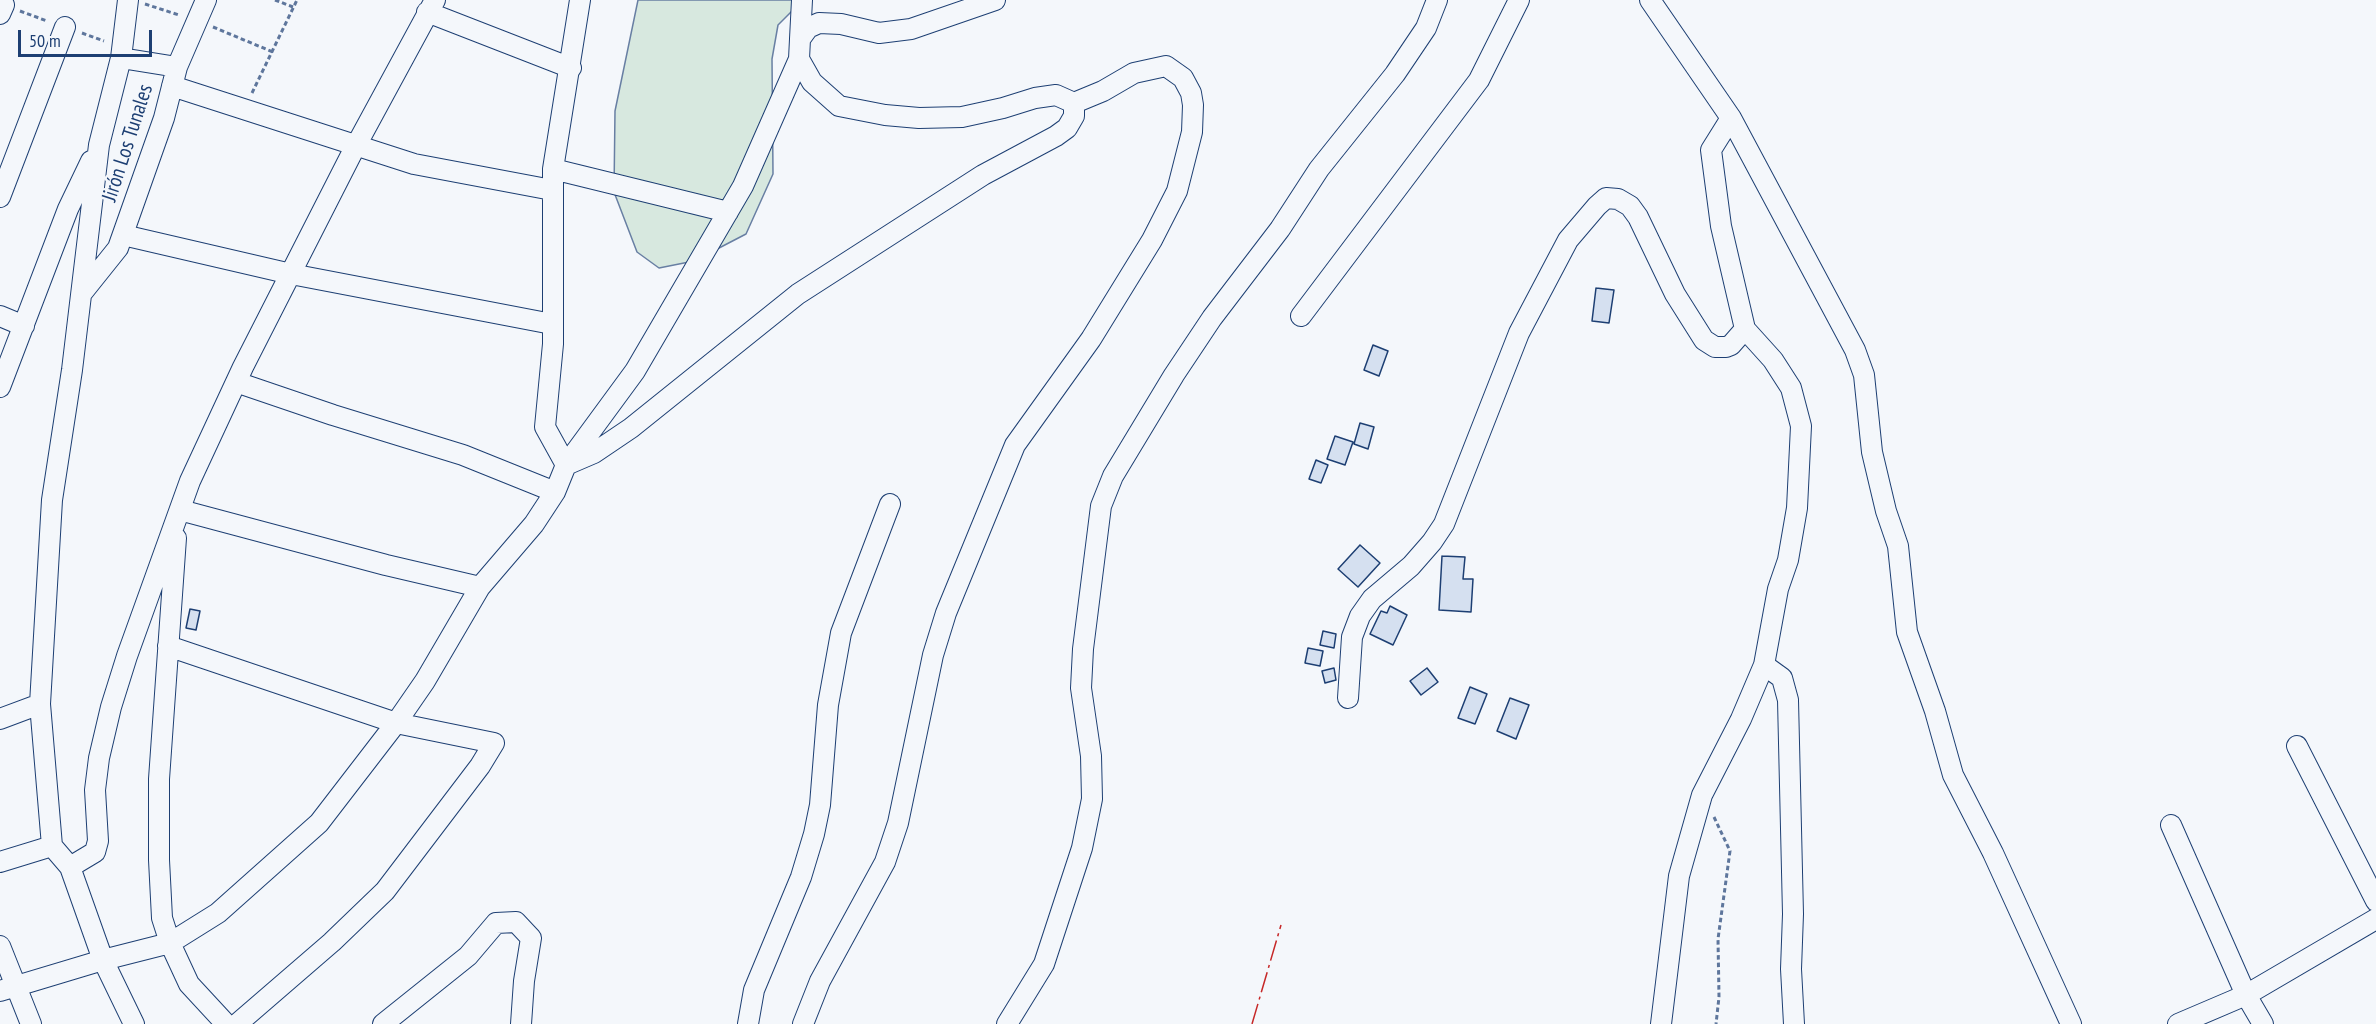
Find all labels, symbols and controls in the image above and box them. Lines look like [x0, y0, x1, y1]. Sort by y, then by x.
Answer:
scale bar [21, 18, 154, 56]
text: 50 m [29, 29, 61, 52]
street label: Jirón Los Tunales [97, 81, 159, 205]

